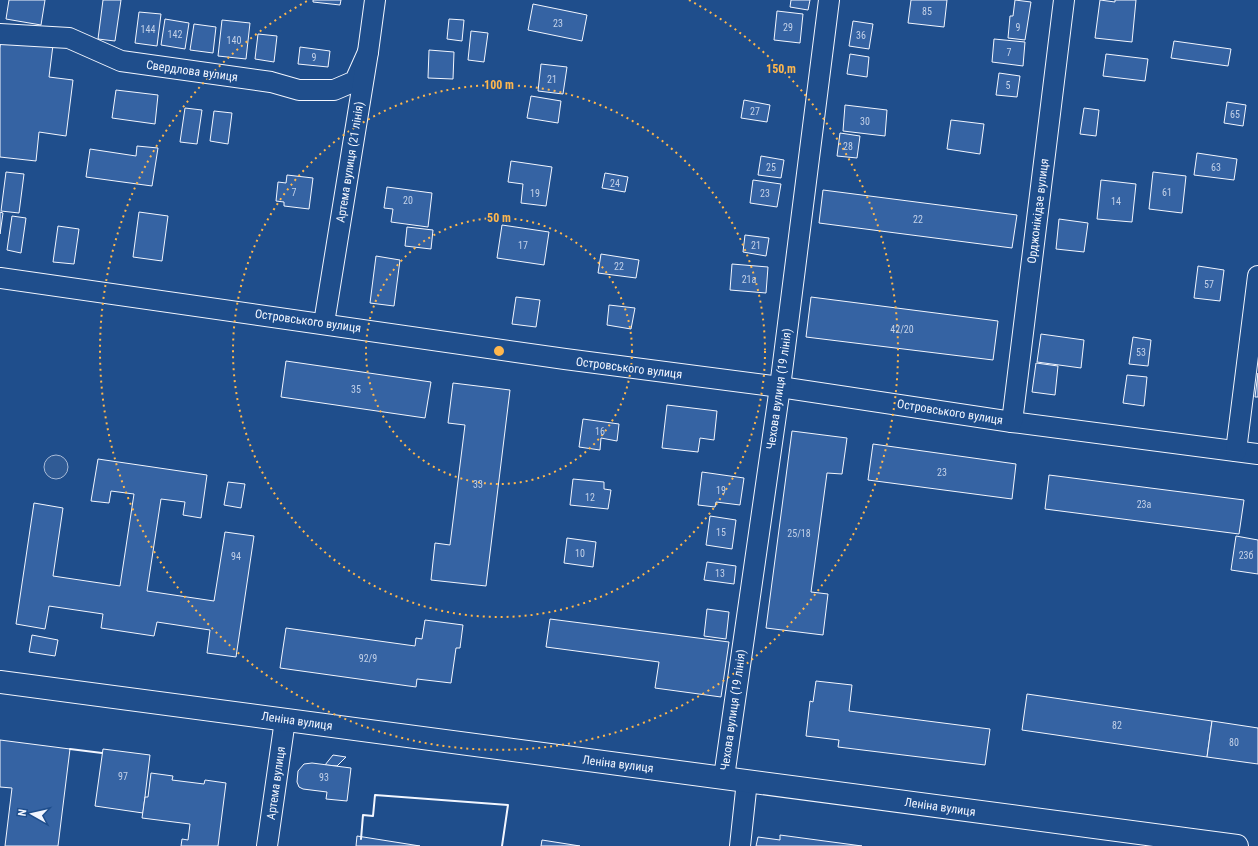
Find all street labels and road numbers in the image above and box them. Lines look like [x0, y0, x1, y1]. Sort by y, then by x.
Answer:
street label: Свердлова вулиця [145, 58, 239, 84]
street label: Артема вулиця (21 лiнiя) [334, 100, 366, 224]
street label: Орджонікідзе вулиця [1025, 158, 1051, 264]
street label: Островського вулиця [254, 307, 362, 335]
street label: Чехова вулиця (19 лiнiя) [764, 328, 794, 450]
street label: Островського вулиця [575, 355, 683, 381]
street label: Островського вулиця [896, 397, 1004, 427]
street label: Чехова вулиця (19 лiнiя) [718, 649, 748, 771]
street label: Леніна вулиця [261, 709, 333, 733]
street label: Артема вулиця [264, 745, 288, 821]
street label: Леніна вулиця [582, 753, 654, 775]
street label: Леніна вулиця [904, 795, 976, 819]

